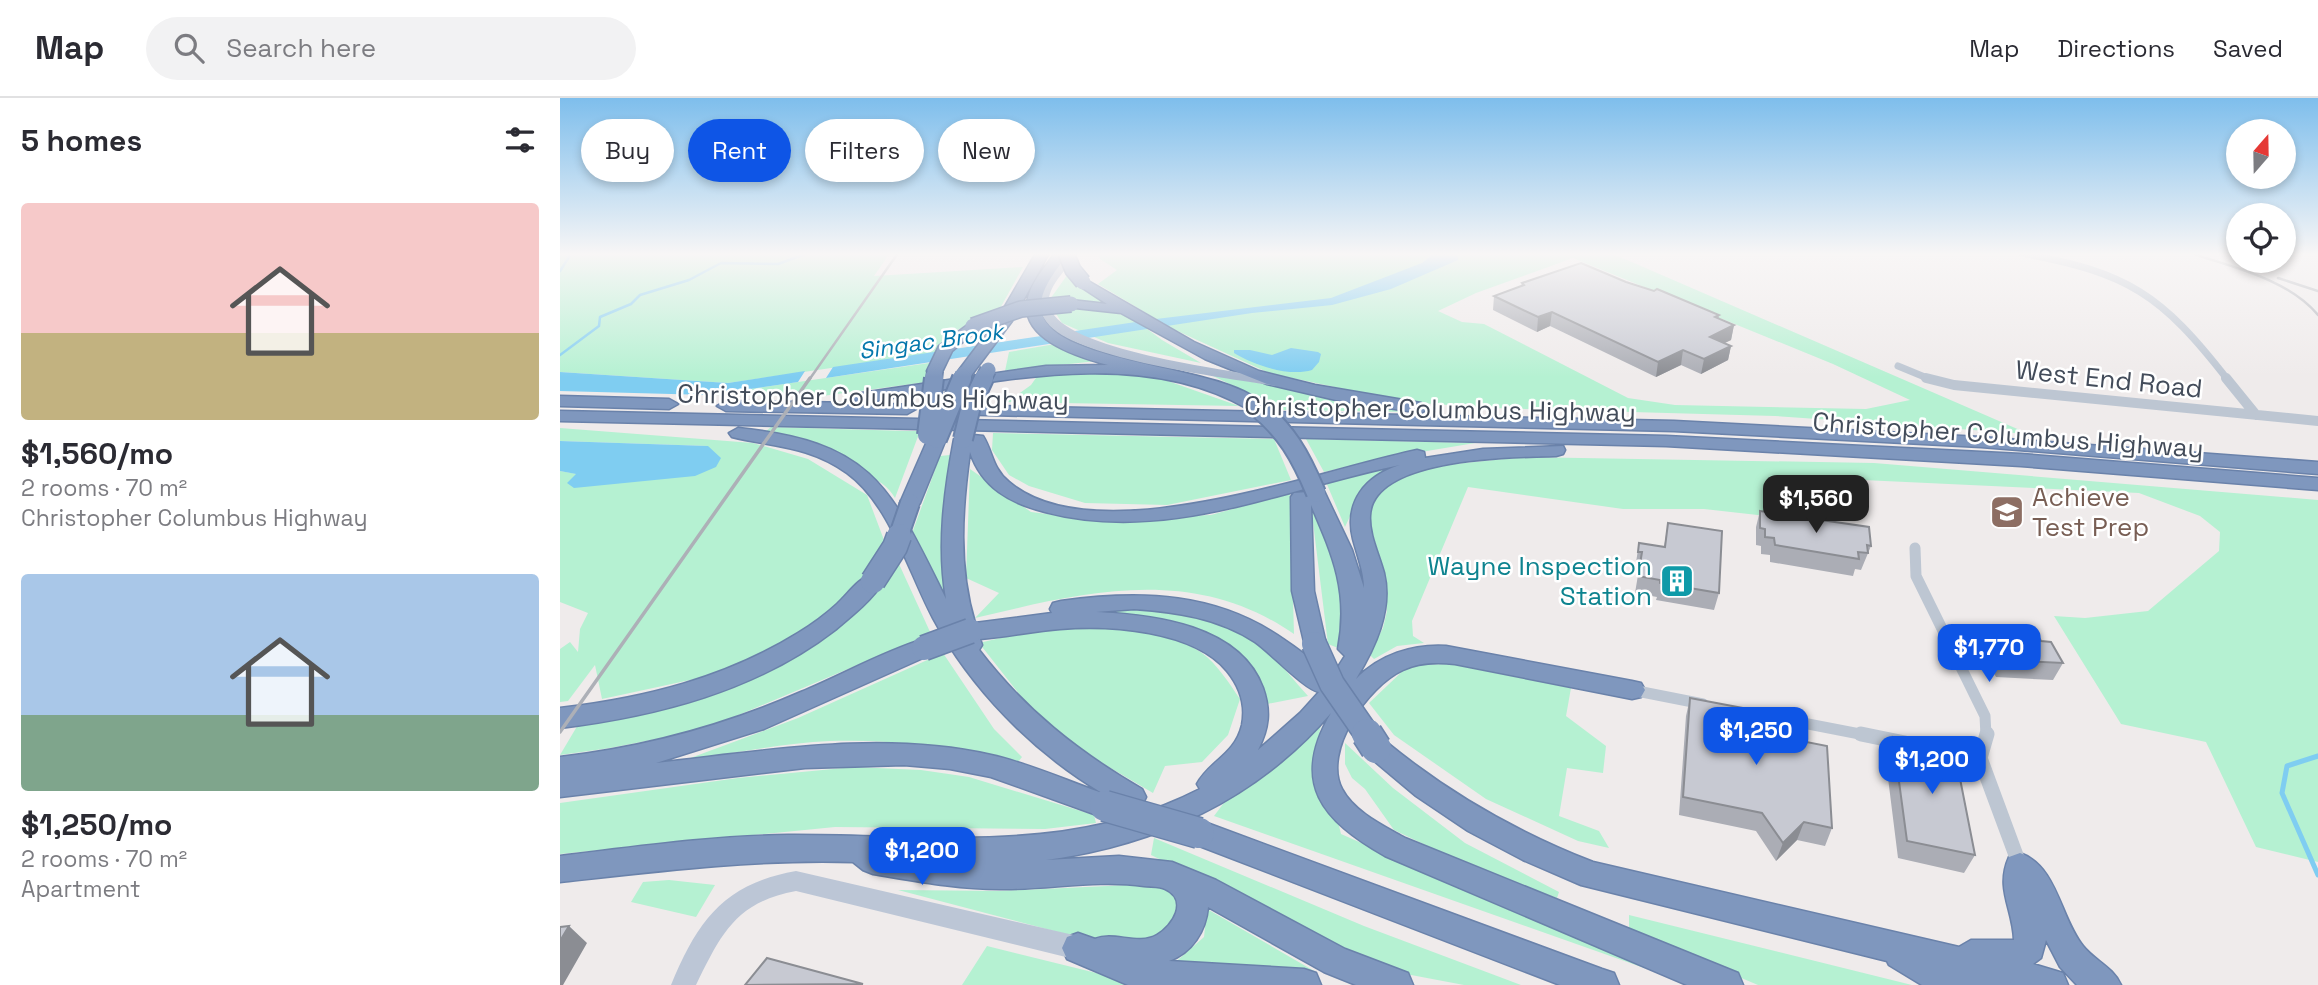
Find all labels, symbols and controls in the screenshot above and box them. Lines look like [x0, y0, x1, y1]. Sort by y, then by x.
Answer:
search box [146, 17, 636, 80]
text: Map [35, 27, 104, 69]
icon: search [170, 29, 208, 67]
text: Search here [226, 31, 376, 65]
text: Map [1969, 33, 2019, 64]
text: Directions [2057, 33, 2175, 64]
text: Saved [2213, 33, 2283, 64]
chip: Buy [581, 119, 674, 182]
chip: Rent [688, 119, 791, 182]
chip: Filters [805, 119, 924, 182]
chip: New [938, 119, 1035, 182]
north arrow [2226, 119, 2296, 189]
map controls [2226, 119, 2296, 273]
text: 5 homes [21, 121, 142, 160]
icon: filters [501, 121, 539, 159]
button: locate [2226, 203, 2296, 273]
icon: home [217, 248, 343, 374]
water label: Singac Brook [857, 316, 1008, 366]
street label: West End Road [2014, 352, 2204, 406]
street label: Christopher Columbus Highway [677, 377, 1069, 417]
street label: Christopher Columbus Highway [1244, 389, 1636, 429]
street label: Christopher Columbus Highway [1811, 404, 2205, 466]
text: $1,560/mo [21, 434, 173, 473]
text: 2 rooms · 70 m² [21, 473, 187, 503]
pin: $1,560 [1759, 476, 1873, 535]
place label: Achieve Test Prep [2032, 480, 2149, 544]
text: $1,560 [1779, 483, 1853, 513]
school or university icon: Achieve Test Prep [1988, 493, 2026, 531]
text: Christopher Columbus Highway [21, 503, 368, 533]
place label: Wayne Inspection Station [1427, 549, 1652, 613]
building icon: Wayne Inspection Station [1658, 562, 1696, 600]
icon: home [217, 619, 343, 745]
pin: $1,770 [1932, 624, 2046, 684]
text: $1,770 [1954, 632, 2024, 662]
pin: $1,250 [1699, 708, 1813, 767]
text: $1,250 [1719, 715, 1793, 745]
pin: $1,200 [1875, 736, 1989, 796]
text: $1,200 [1895, 744, 1969, 774]
text: $1,250/mo [21, 805, 172, 844]
pin: $1,200 [865, 828, 979, 887]
text: $1,200 [885, 835, 959, 865]
text: 2 rooms · 70 m² [21, 844, 187, 874]
text: Apartment [21, 874, 141, 904]

